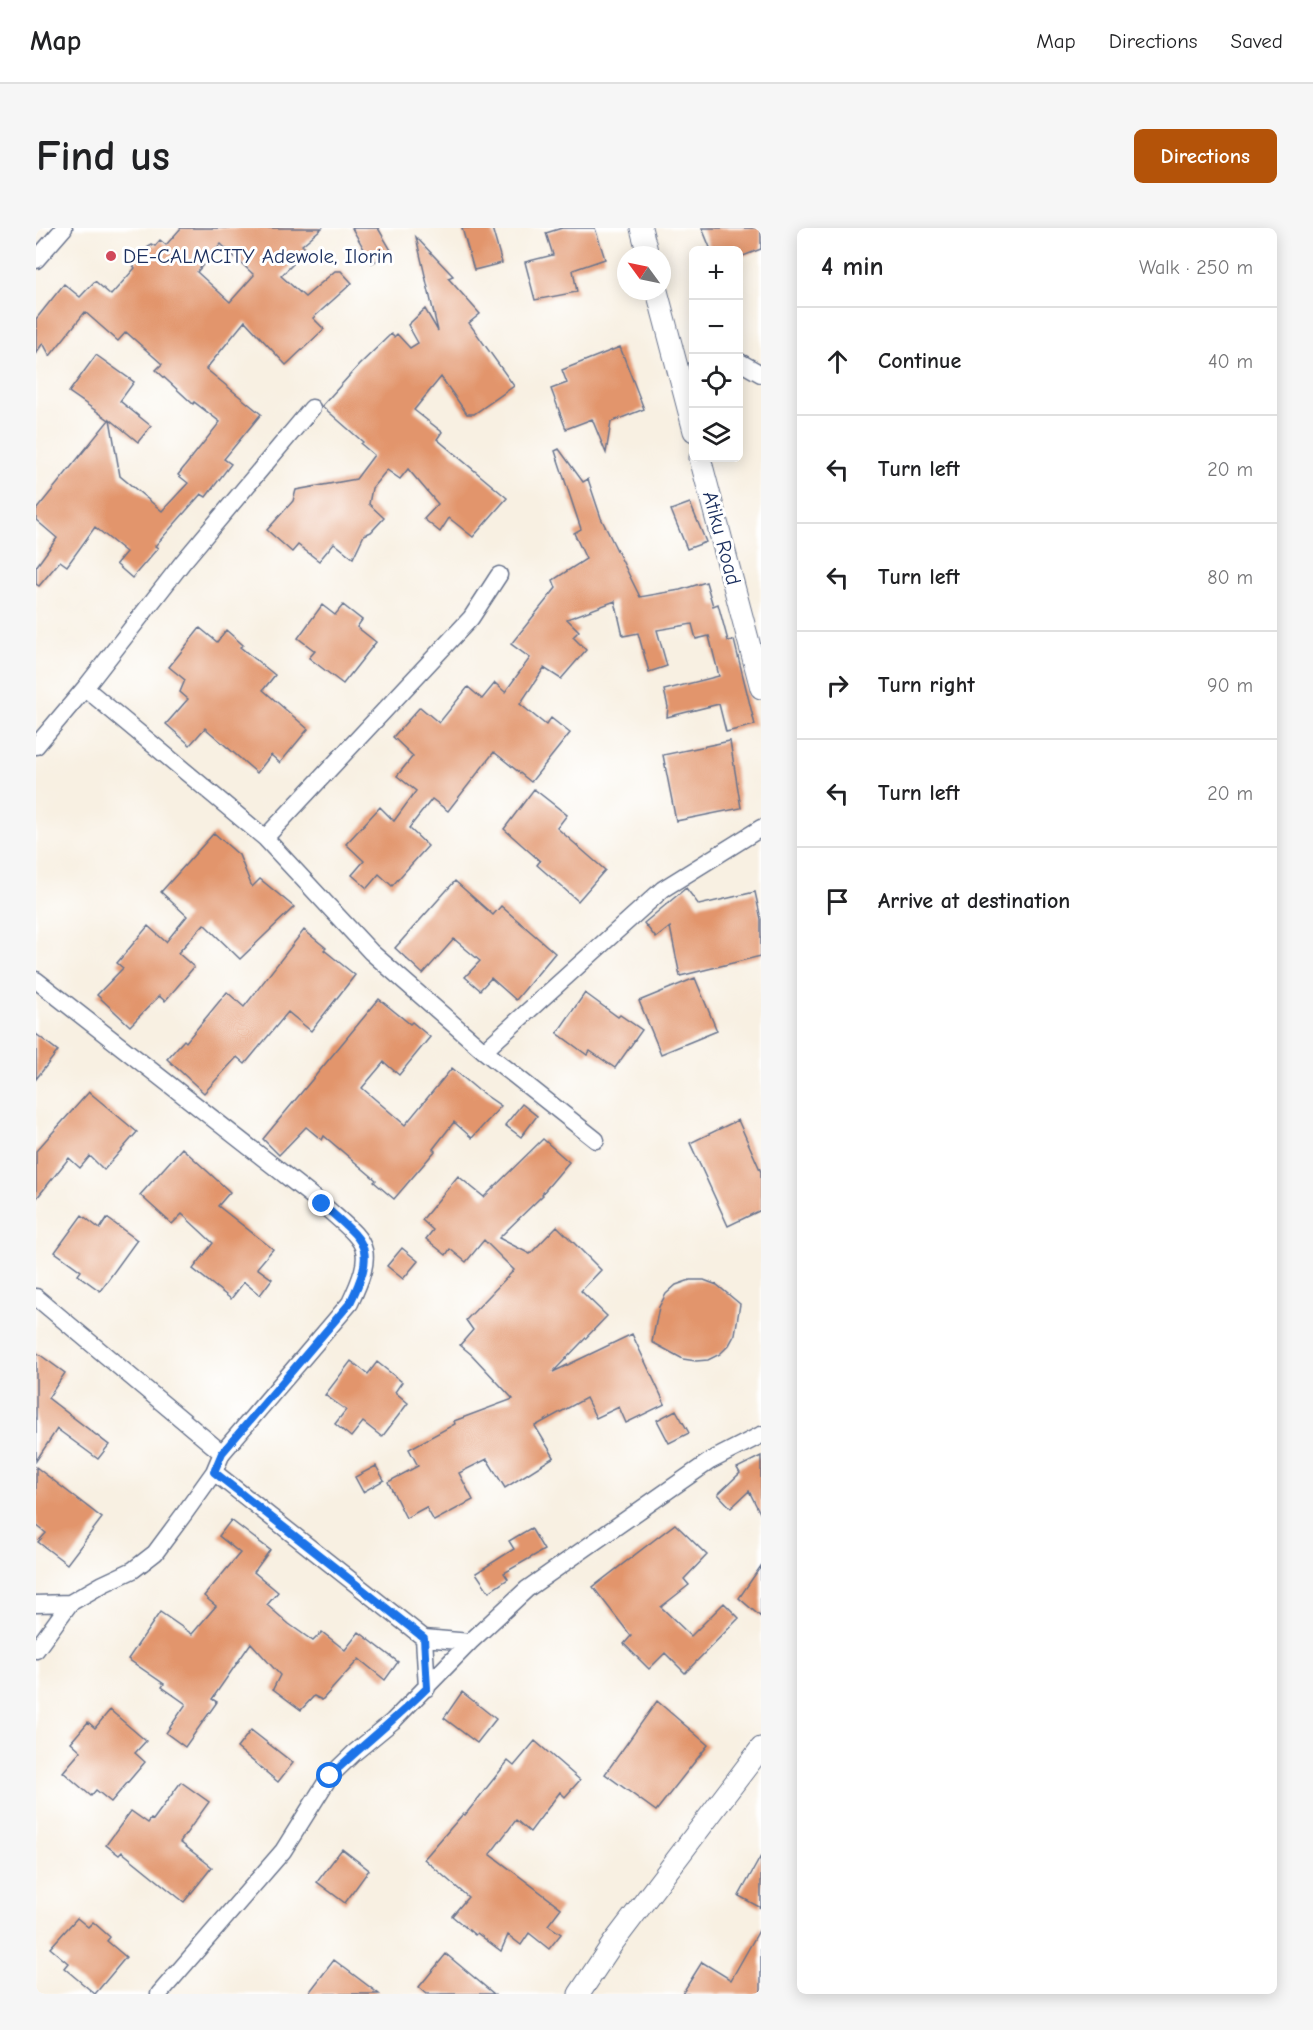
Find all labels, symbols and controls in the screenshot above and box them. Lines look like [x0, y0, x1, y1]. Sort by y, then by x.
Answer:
text: Map [30, 25, 81, 57]
text: Map [1036, 29, 1076, 53]
text: Directions [1109, 29, 1198, 53]
text: Saved [1231, 29, 1283, 53]
button: Directions [1134, 129, 1277, 183]
text: Find us [36, 132, 170, 181]
place label: DE-CALMCITY Adewole, Ilorin [123, 244, 393, 268]
north arrow [617, 246, 671, 300]
map controls [689, 246, 743, 462]
button: + [689, 246, 743, 300]
marker: DE-CALMCITY Adewole, Ilorin [104, 249, 118, 263]
text: 4 min [821, 252, 884, 282]
text: Walk · 250 m [1139, 256, 1253, 279]
button: − [689, 300, 743, 354]
icon: ahead [821, 345, 854, 378]
text: Continue [878, 348, 961, 374]
text: 40 m [1208, 350, 1253, 373]
button: locate [689, 354, 743, 408]
button: layers [689, 408, 743, 462]
icon: left [821, 453, 854, 486]
text: Turn left [878, 456, 960, 482]
text: 20 m [1207, 458, 1253, 481]
street label: Atiku Road [698, 488, 746, 588]
icon: left [821, 561, 854, 594]
text: Turn left [878, 564, 960, 590]
text: 80 m [1207, 566, 1253, 589]
icon: right [821, 669, 854, 702]
text: Turn right [878, 672, 975, 698]
text: 90 m [1207, 674, 1253, 697]
icon: left [821, 777, 854, 810]
text: Turn left [878, 780, 960, 806]
text: 20 m [1207, 782, 1253, 805]
icon: arrive [821, 885, 854, 918]
text: Arrive at destination [878, 888, 1070, 914]
route end [308, 1190, 334, 1216]
route start [316, 1762, 342, 1788]

